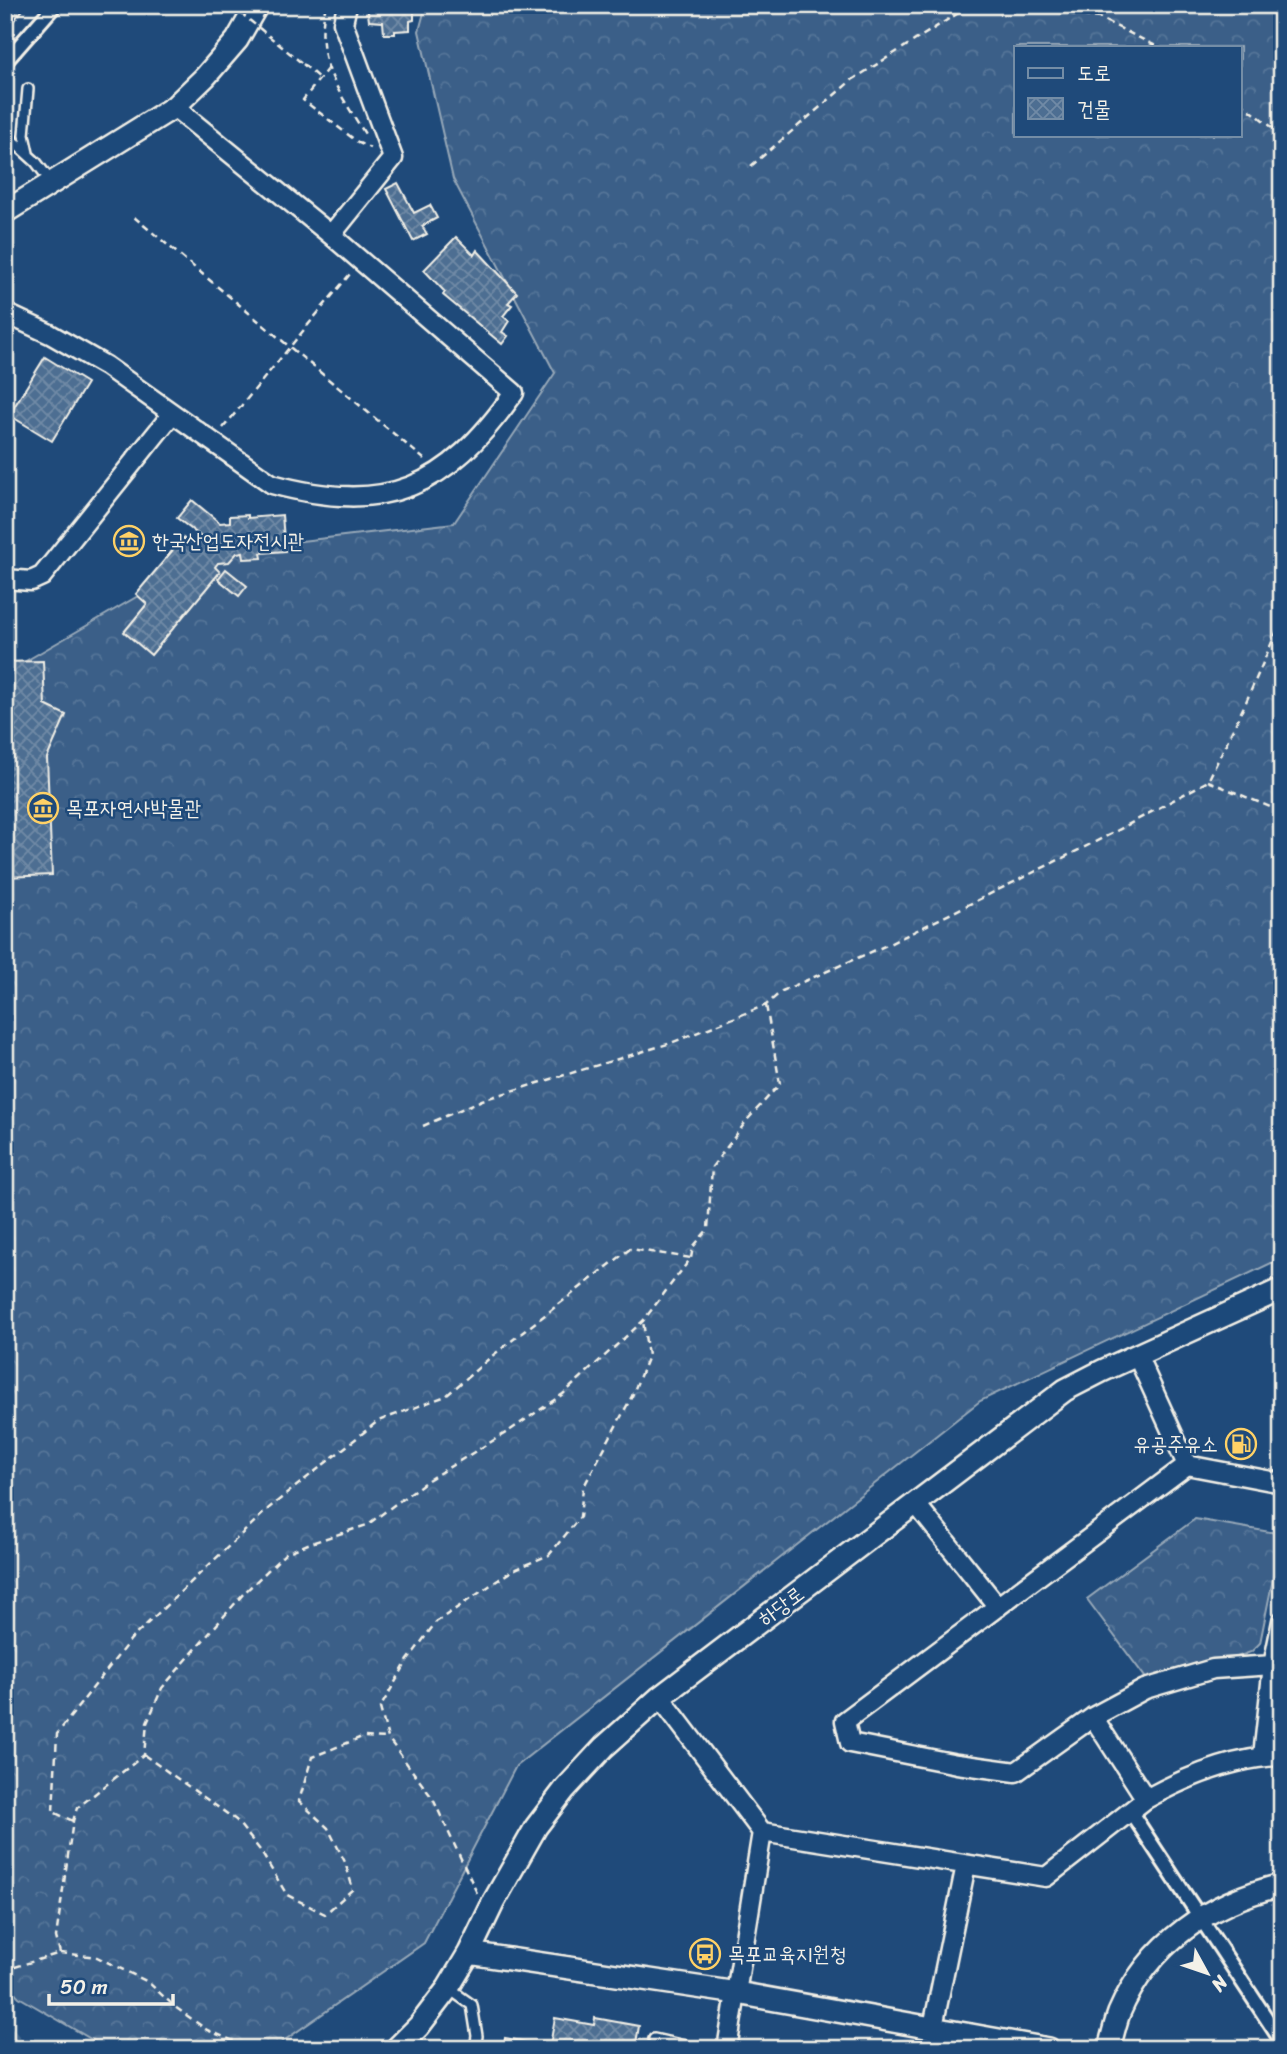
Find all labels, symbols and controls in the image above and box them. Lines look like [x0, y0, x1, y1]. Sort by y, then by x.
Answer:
legend [1014, 46, 1242, 136]
text: 도로 [1077, 54, 1111, 92]
text: 건물 [1077, 90, 1111, 128]
place label: 한국산업도자전시관 [152, 522, 304, 560]
museum icon: 한국산업도자전시관 [112, 524, 146, 558]
place label: 목포자연사박물관 [66, 789, 201, 827]
museum icon: 목포자연사박물관 [26, 791, 60, 825]
place label: 유공주유소 [1134, 1425, 1218, 1463]
fuel station icon: 유공주유소 [1224, 1427, 1258, 1461]
street label: 하당로 [749, 1576, 813, 1636]
place label: 목포교육지원청 [728, 1935, 846, 1973]
bus stop icon: 목포교육지원청 [688, 1937, 722, 1971]
north arrow [1172, 1938, 1242, 2008]
scale bar [49, 1963, 173, 2007]
text: N [1202, 1967, 1237, 2000]
text: 50 m [60, 1968, 108, 2006]

